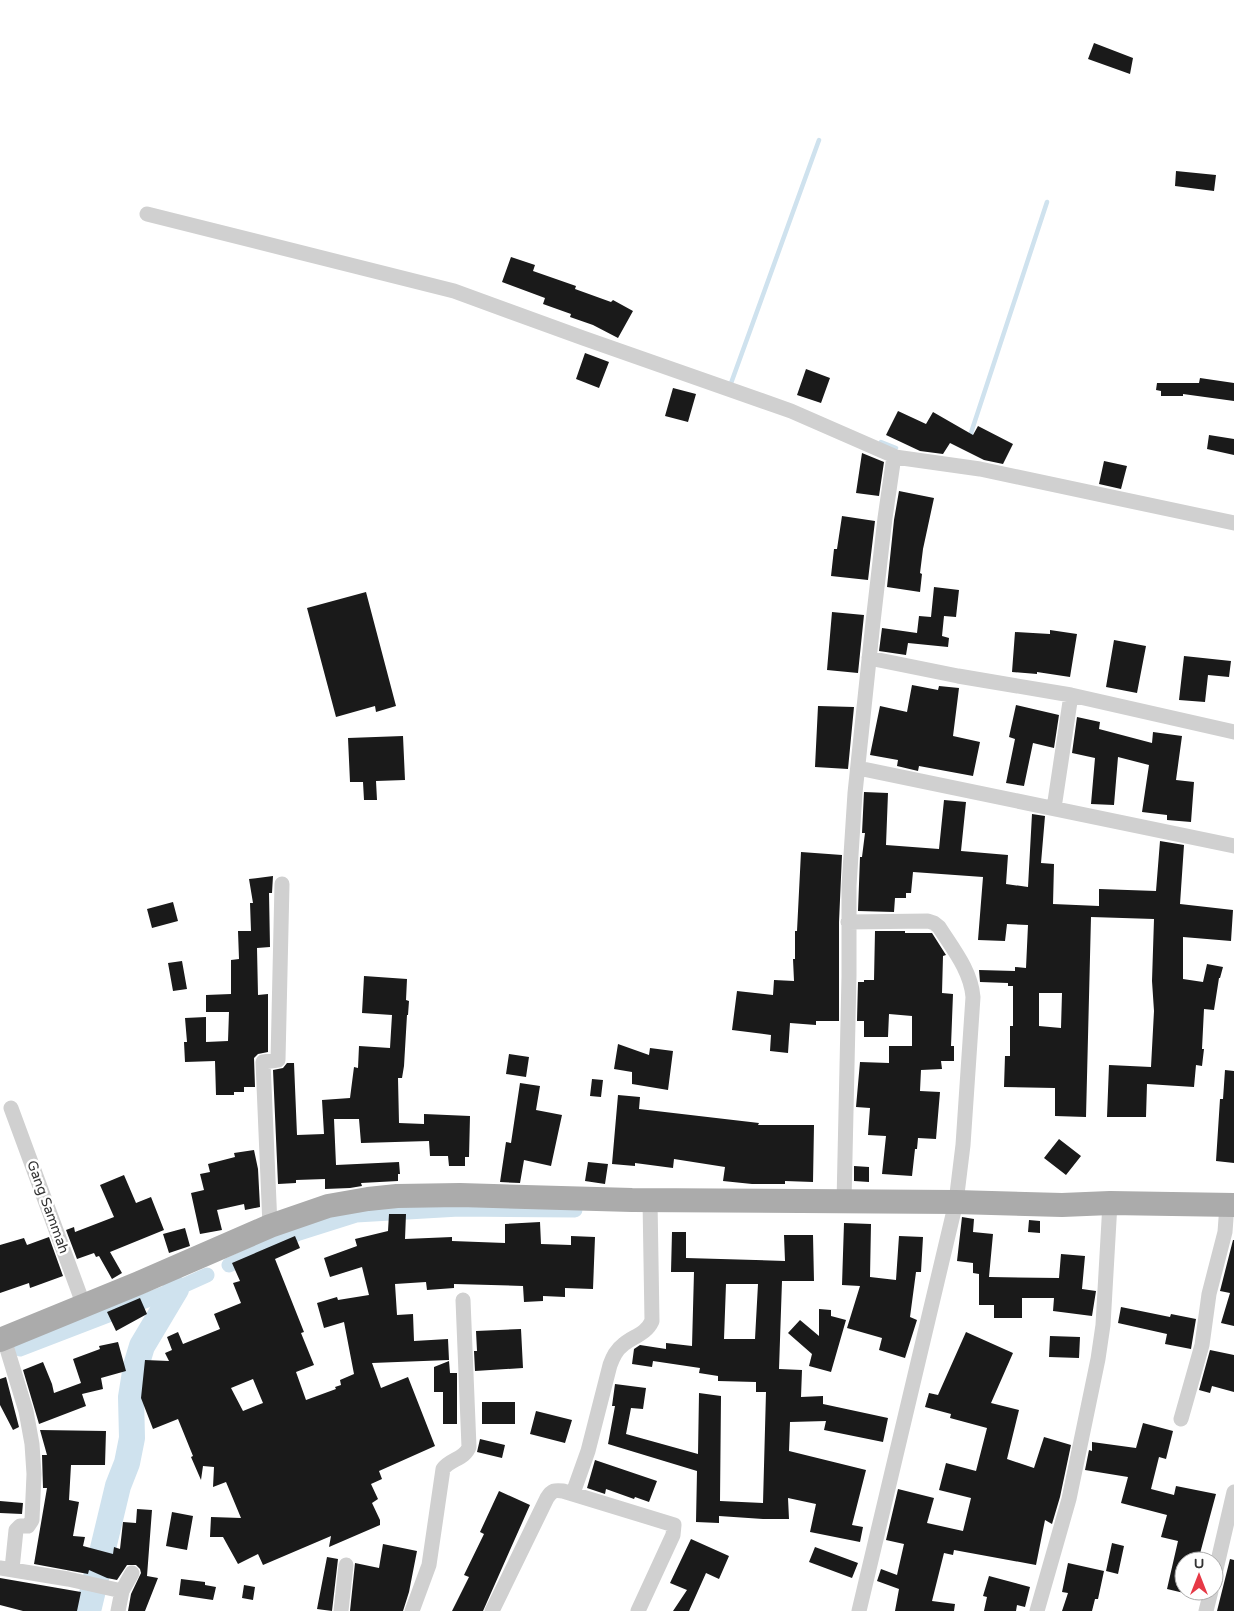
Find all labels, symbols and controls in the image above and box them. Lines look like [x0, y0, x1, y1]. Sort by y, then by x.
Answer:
street label: Gang Sammah [23, 1158, 73, 1256]
north arrow [1174, 1551, 1224, 1601]
text: U [1194, 1555, 1204, 1572]

